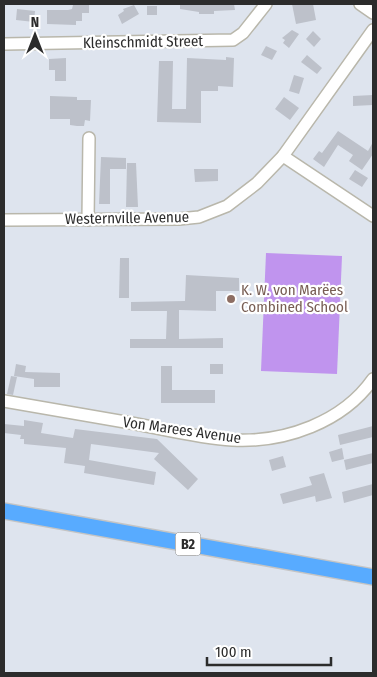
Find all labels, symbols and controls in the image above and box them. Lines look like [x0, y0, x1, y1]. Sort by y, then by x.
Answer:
north arrow [10, 10, 60, 60]
text: N [31, 14, 39, 31]
street label: Kleinschmidt Street [83, 32, 203, 52]
street label: Westernville Avenue [65, 208, 189, 228]
place label: K. W. von Marëes Combined School [241, 281, 348, 316]
marker: K. W. von Marëes Combined School [225, 293, 237, 305]
street label: Von Marees Avenue [122, 413, 242, 447]
road number: B2 [176, 532, 200, 556]
scale bar [207, 634, 331, 666]
text: 100 m [215, 643, 252, 661]

